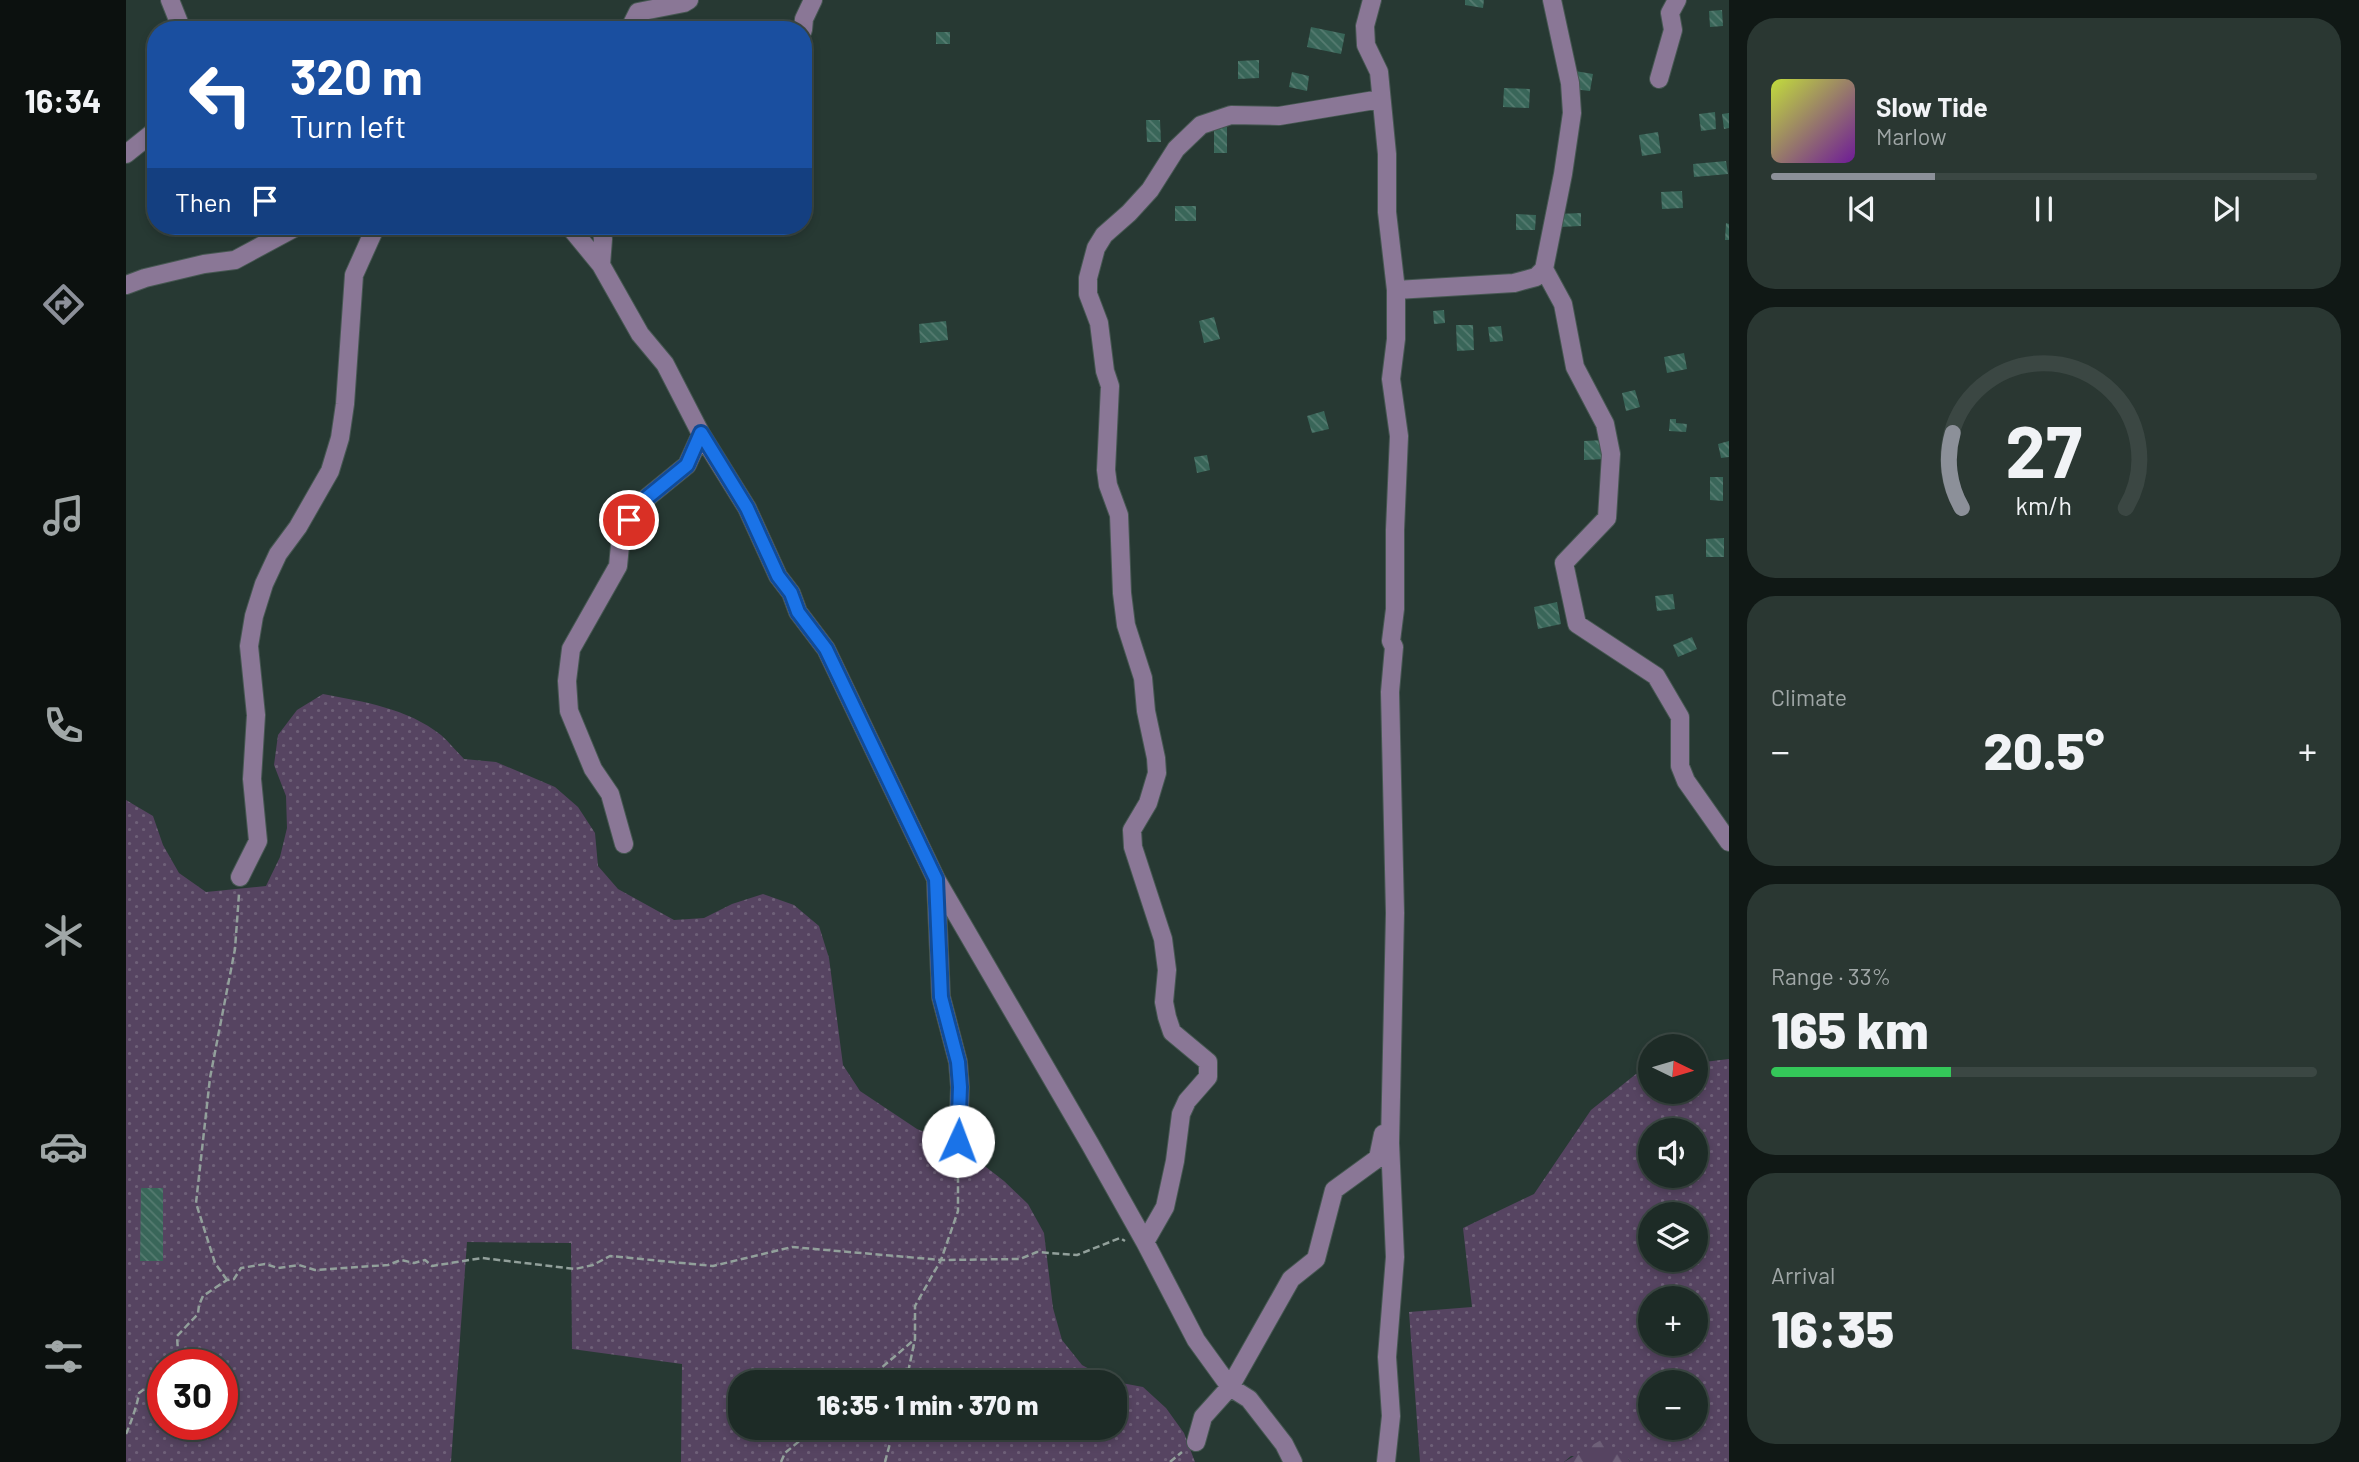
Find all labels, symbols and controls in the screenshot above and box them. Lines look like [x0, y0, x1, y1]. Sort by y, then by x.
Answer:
text: 320 m [290, 46, 423, 105]
icon: left [175, 49, 266, 140]
text: 16:34 [25, 81, 101, 119]
text: Slow Tide [1876, 91, 1988, 122]
text: Turn left [290, 106, 407, 144]
text: Marlow [1876, 122, 1947, 150]
icon: arrive [246, 182, 284, 220]
text: Then [175, 186, 232, 217]
icon: previous [1843, 190, 1881, 228]
icon: pause [2025, 190, 2063, 228]
icon: next [2207, 190, 2245, 228]
icon: directions [39, 280, 88, 329]
text: 27 [2006, 406, 2082, 494]
pin [599, 490, 659, 550]
text: km/h [2016, 490, 2072, 520]
icon: music [39, 491, 88, 540]
icon: arrive [610, 501, 648, 539]
text: Climate [1771, 683, 1847, 711]
icon: phone [39, 701, 88, 750]
text: 20.5° [1983, 718, 2105, 780]
text: − [1771, 727, 1790, 773]
text: + [2298, 727, 2317, 773]
icon: climate [39, 911, 88, 960]
text: Range · 33% [1771, 962, 1891, 990]
text: 165 km [1771, 997, 1929, 1059]
north arrow [1638, 1034, 1708, 1104]
map controls [1638, 1034, 1708, 1440]
position arrow [921, 1104, 995, 1178]
button: sound [1638, 1118, 1708, 1188]
icon: car [39, 1122, 88, 1171]
button: layers [1638, 1202, 1708, 1272]
text: Arrival [1771, 1261, 1835, 1289]
button: + [1638, 1286, 1708, 1356]
text: 16:35 [1771, 1296, 1894, 1358]
icon: filters [39, 1332, 88, 1381]
speed limit sign: 30 [147, 1349, 238, 1440]
button: − [1638, 1370, 1708, 1440]
text: 16:35 · 1 min · 370 m [817, 1389, 1038, 1420]

